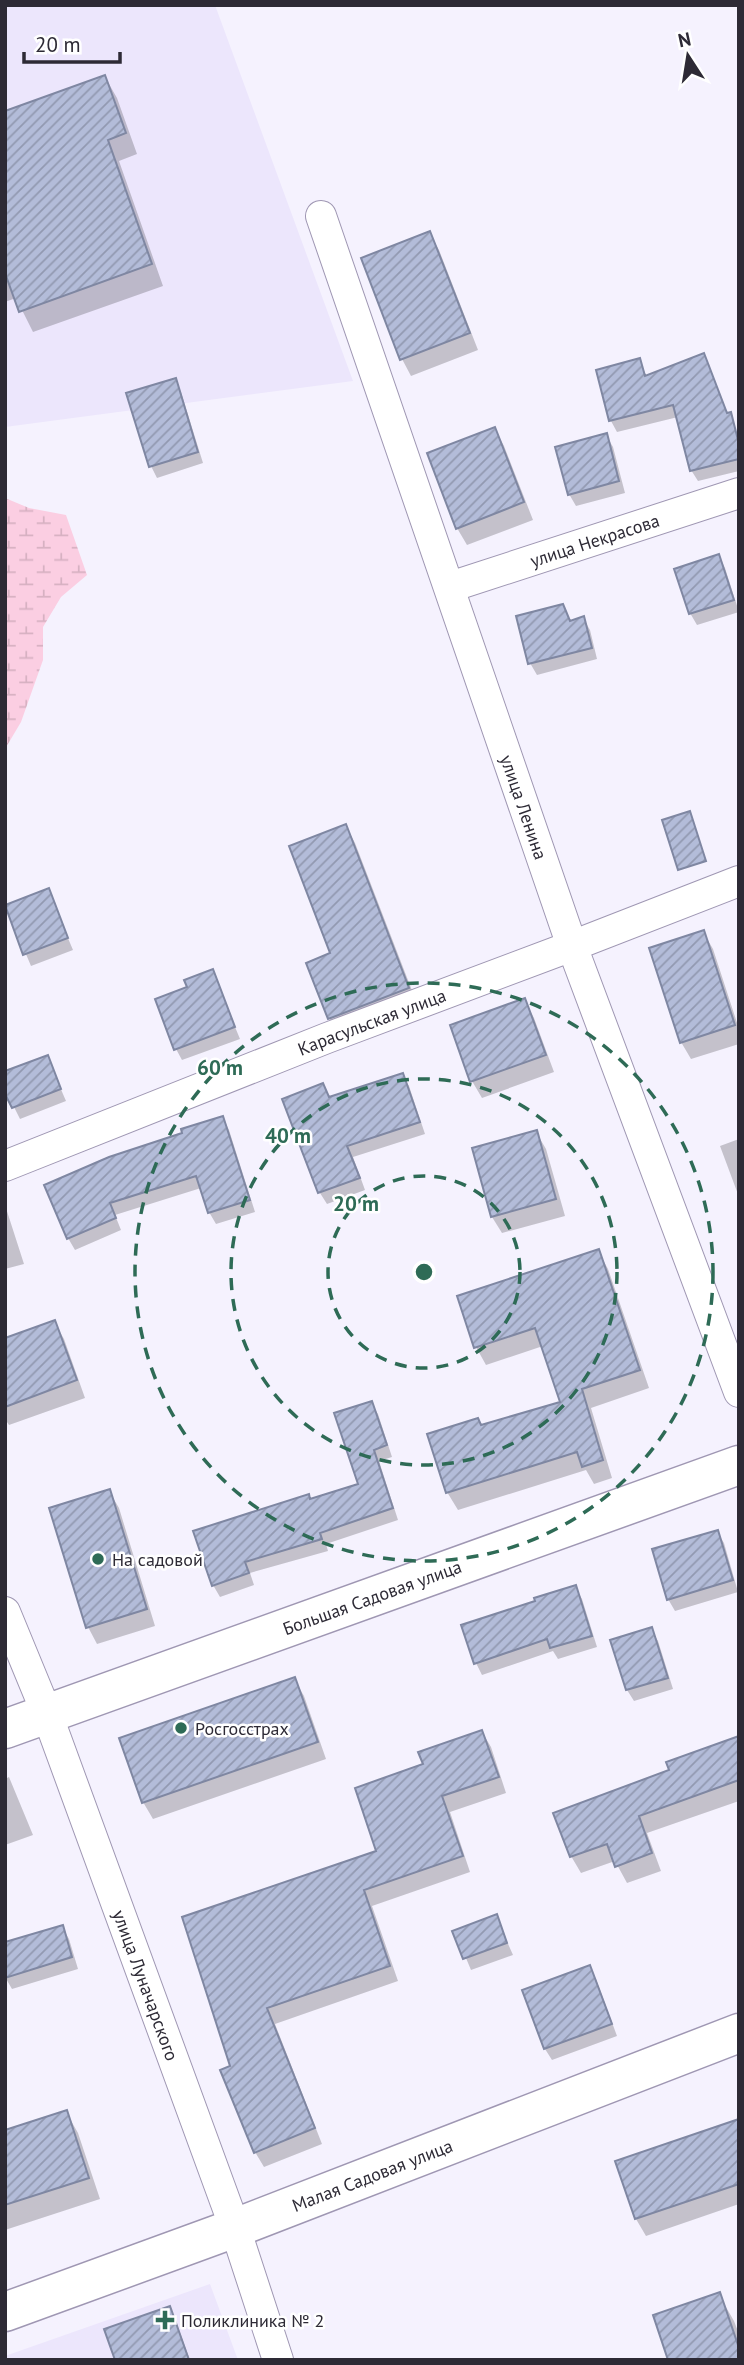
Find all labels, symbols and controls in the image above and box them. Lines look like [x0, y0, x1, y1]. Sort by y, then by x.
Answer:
scale bar [24, 21, 121, 65]
north arrow [653, 21, 723, 91]
text: N [676, 26, 693, 52]
text: 20 m [35, 31, 81, 58]
street label: улица Некрасова [527, 508, 662, 572]
street label: улица Ленина [496, 752, 553, 862]
street label: Карасульская улица [294, 983, 449, 1060]
text: 60 m [197, 1054, 243, 1081]
text: 40 m [265, 1122, 311, 1149]
text: 20 m [333, 1190, 379, 1217]
centre of rings [412, 1260, 436, 1284]
place label: На садовой [112, 1548, 203, 1571]
marker: На садовой [90, 1551, 106, 1567]
street label: Большая Садовая улица [280, 1554, 464, 1640]
place label: Росгосстрах [195, 1717, 289, 1740]
marker: Росгосстрах [173, 1720, 189, 1736]
street label: улица Луначарского [108, 1907, 184, 2064]
street label: Малая Садовая улица [289, 2133, 456, 2216]
place label: Поликлиника № 2 [181, 2309, 324, 2332]
marker: Поликлиника № 2 [155, 2310, 175, 2330]

